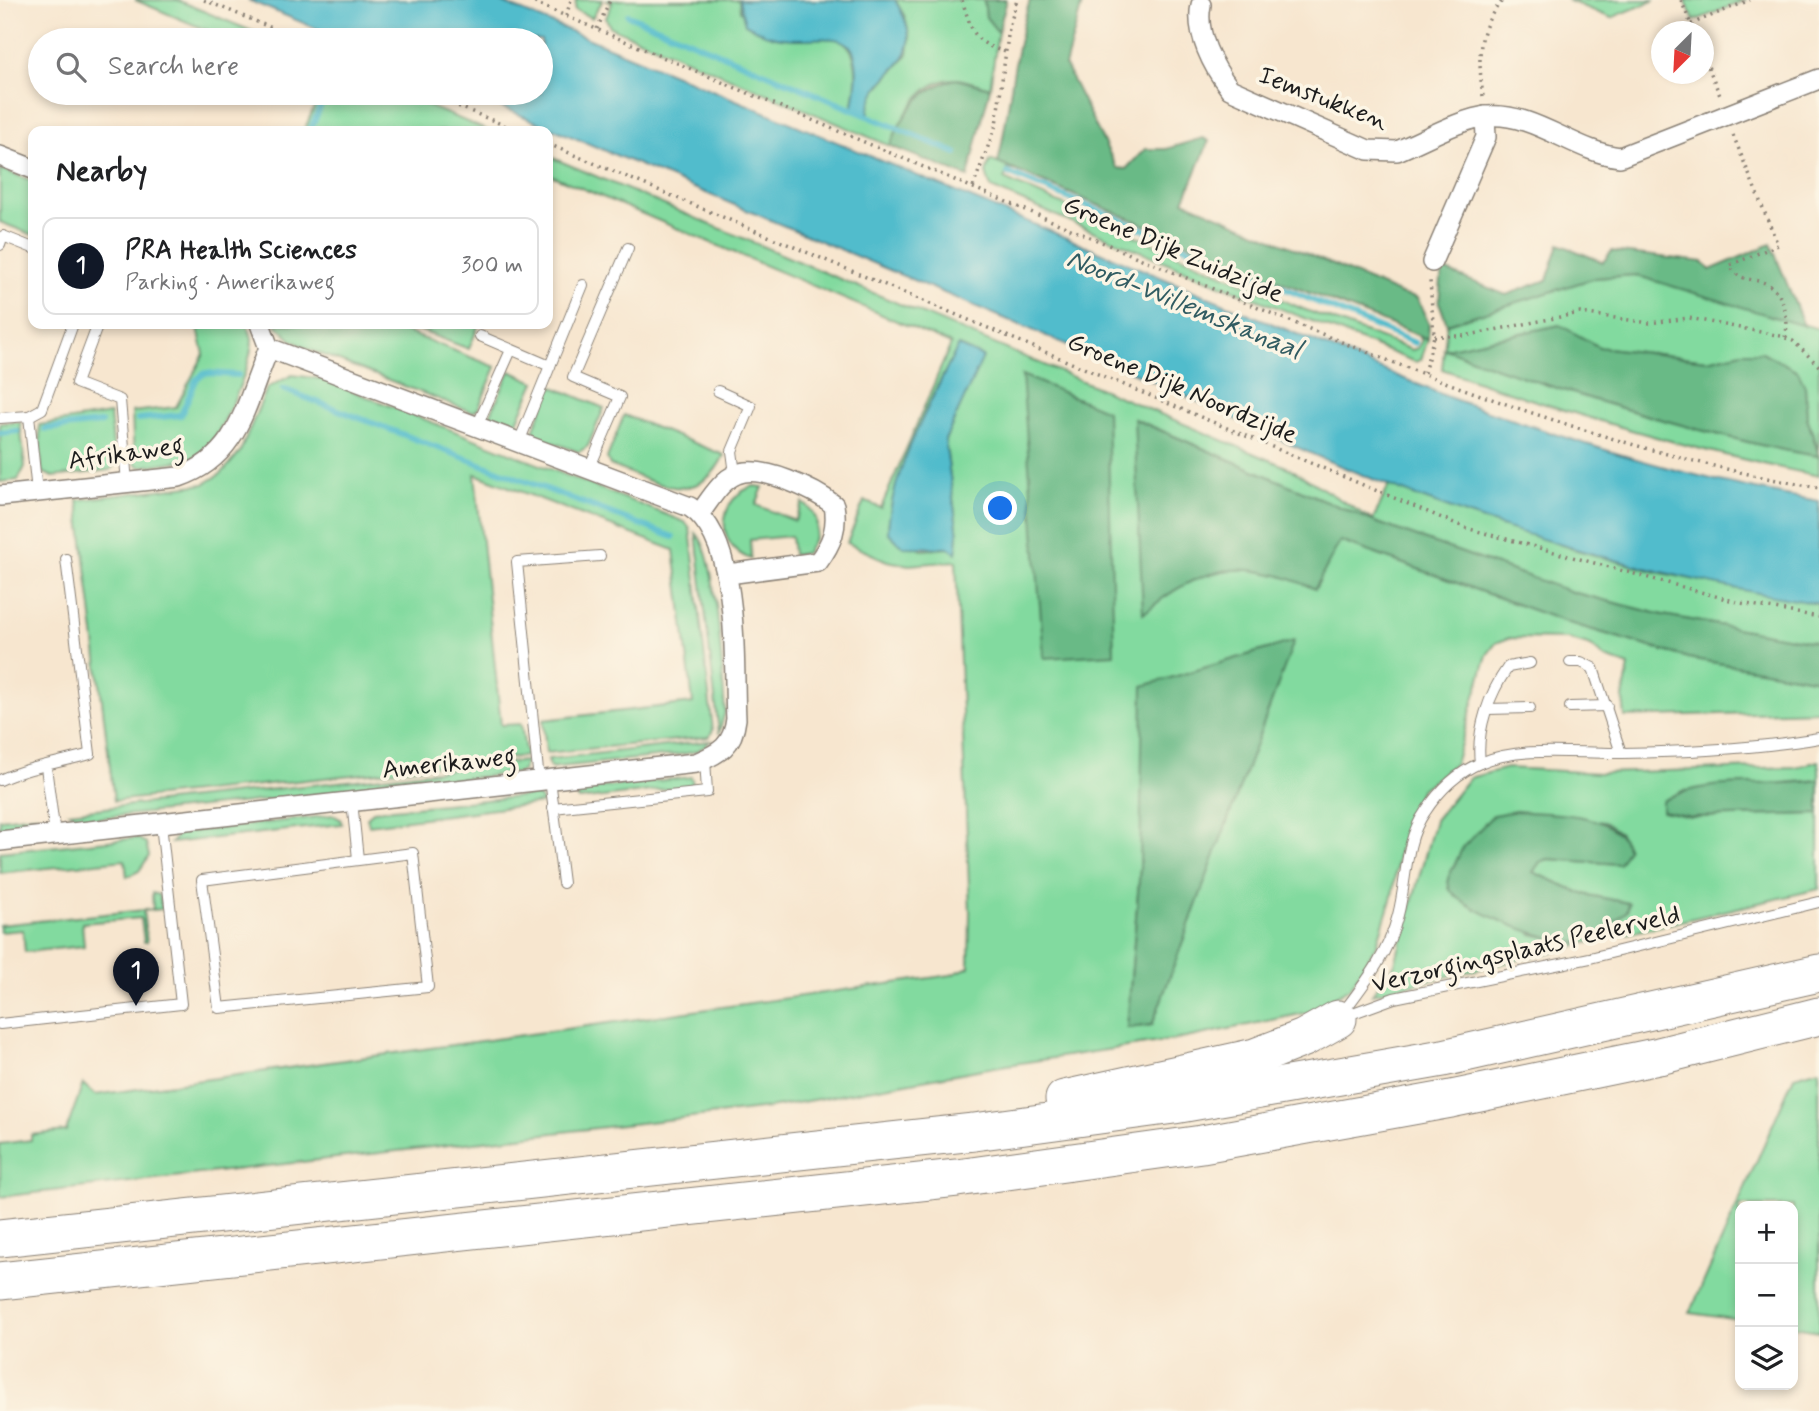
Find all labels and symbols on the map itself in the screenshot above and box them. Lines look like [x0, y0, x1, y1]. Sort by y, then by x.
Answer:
north arrow [1651, 21, 1714, 84]
street label: Iemstukken [1253, 59, 1393, 139]
street label: Groene Dijk Zuidzijde [1057, 188, 1289, 312]
water label: Noord-Willemskanaal [1061, 241, 1309, 370]
street label: Groene Dijk Noordzijde [1062, 325, 1302, 453]
street label: Afrikaweg [66, 429, 186, 482]
your location [983, 491, 1017, 525]
street label: Amerikaweg [380, 740, 518, 791]
street label: Verzorgingsplaats Peelerveld [1368, 898, 1684, 1005]
pin: 1 [113, 948, 159, 1006]

